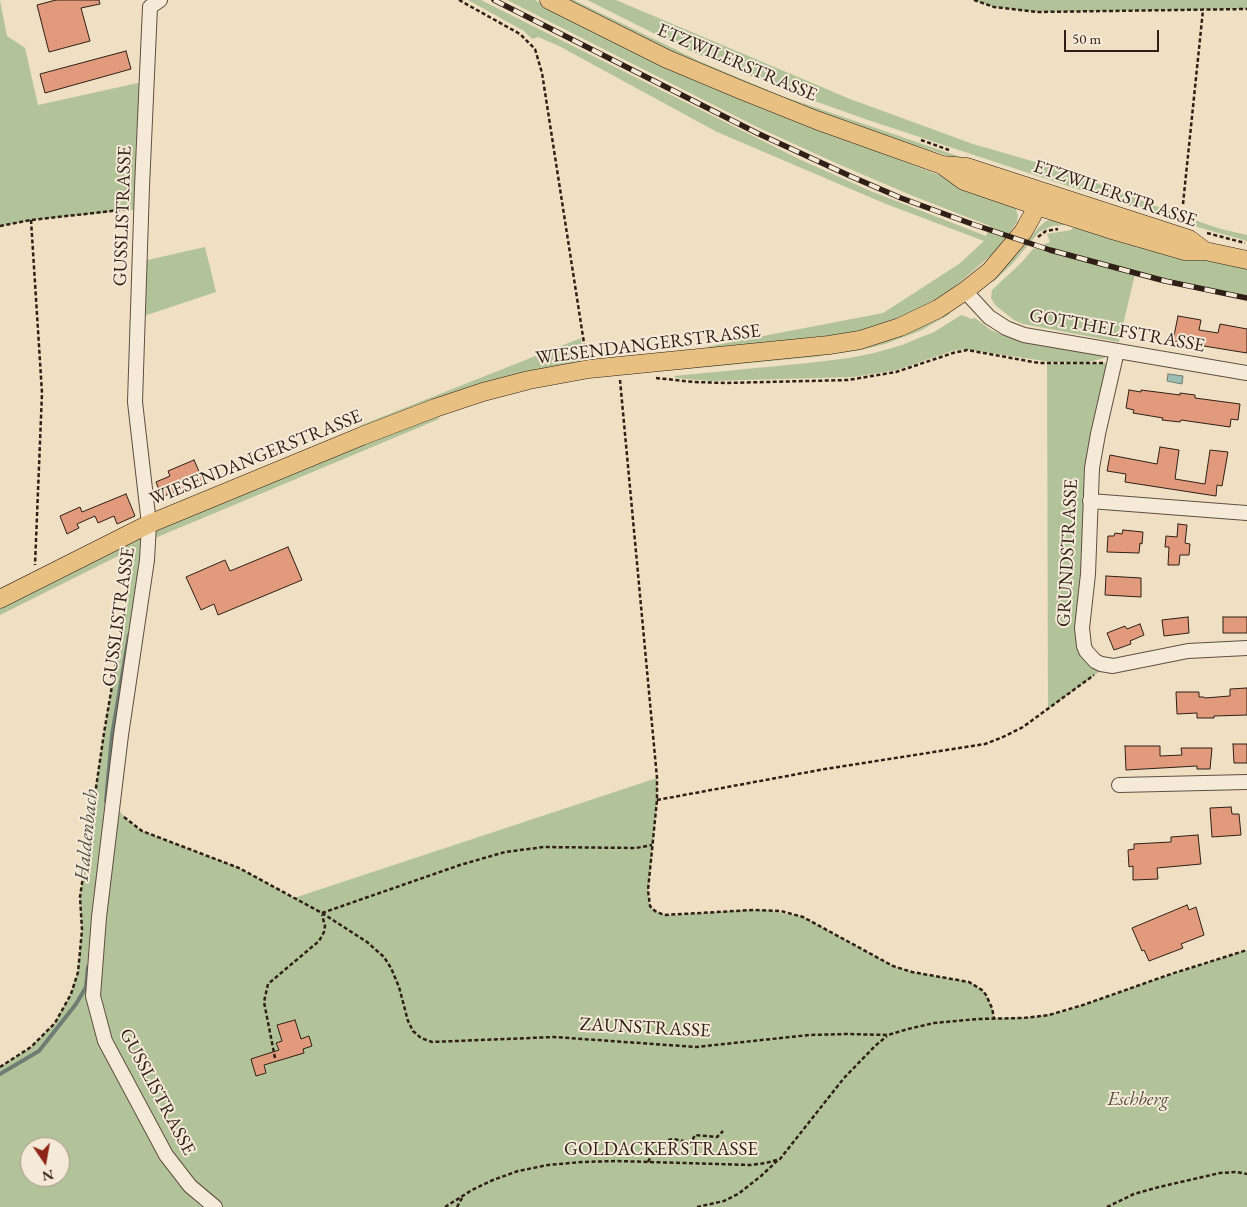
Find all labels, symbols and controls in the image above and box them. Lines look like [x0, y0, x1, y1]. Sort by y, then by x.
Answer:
street label: ETZWILERSTRASSE [654, 19, 820, 107]
scale bar [1067, 20, 1162, 52]
text: 50 m [1072, 29, 1101, 48]
street label: GUSSLISTRASSE [109, 145, 137, 287]
street label: ETZWILERSTRASSE [1030, 155, 1200, 233]
street label: GOTTHELFSTRASSE [1027, 304, 1207, 358]
street label: WIESENDANGERSTRASSE [534, 320, 762, 370]
street label: WIESENDANGERSTRASSE [147, 405, 365, 511]
street label: GRUNDSTRASSE [1053, 478, 1083, 628]
street label: GUSSLISTRASSE [98, 546, 140, 688]
water label: Haldenbach [70, 788, 104, 882]
street label: ZAUNSTRASSE [579, 1013, 711, 1043]
street label: GUSSLISTRASSE [114, 1025, 200, 1159]
park label: Eschberg [1108, 1089, 1168, 1111]
north arrow [20, 1137, 70, 1187]
street label: GOLDACKERSTRASSE [564, 1139, 758, 1161]
text: N [41, 1166, 55, 1186]

